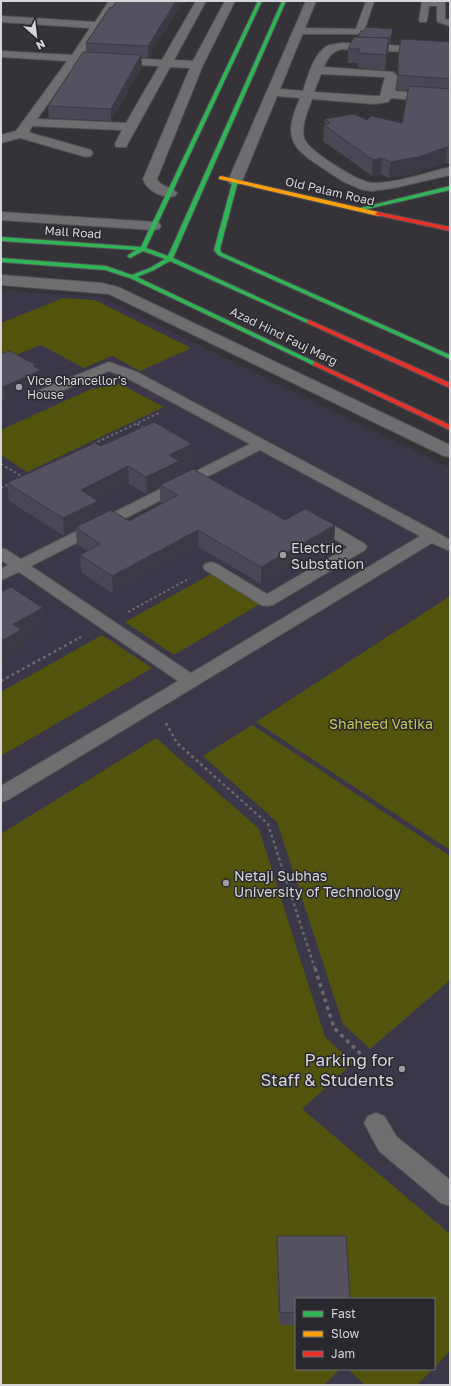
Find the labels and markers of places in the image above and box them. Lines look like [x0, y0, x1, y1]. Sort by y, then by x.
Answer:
place label: Vice Chancellor's House [27, 373, 127, 402]
marker: Vice Chancellor's House [14, 382, 24, 392]
place label: Electric Substation [291, 539, 364, 572]
marker: Electric Substation [278, 550, 288, 560]
place label: Netaji Subhas University of Technology [234, 867, 401, 900]
marker: Netaji Subhas University of Technology [221, 878, 231, 888]
place label: Parking for Staff & Students [261, 1049, 394, 1090]
marker: Parking for Staff & Students [397, 1064, 407, 1074]

